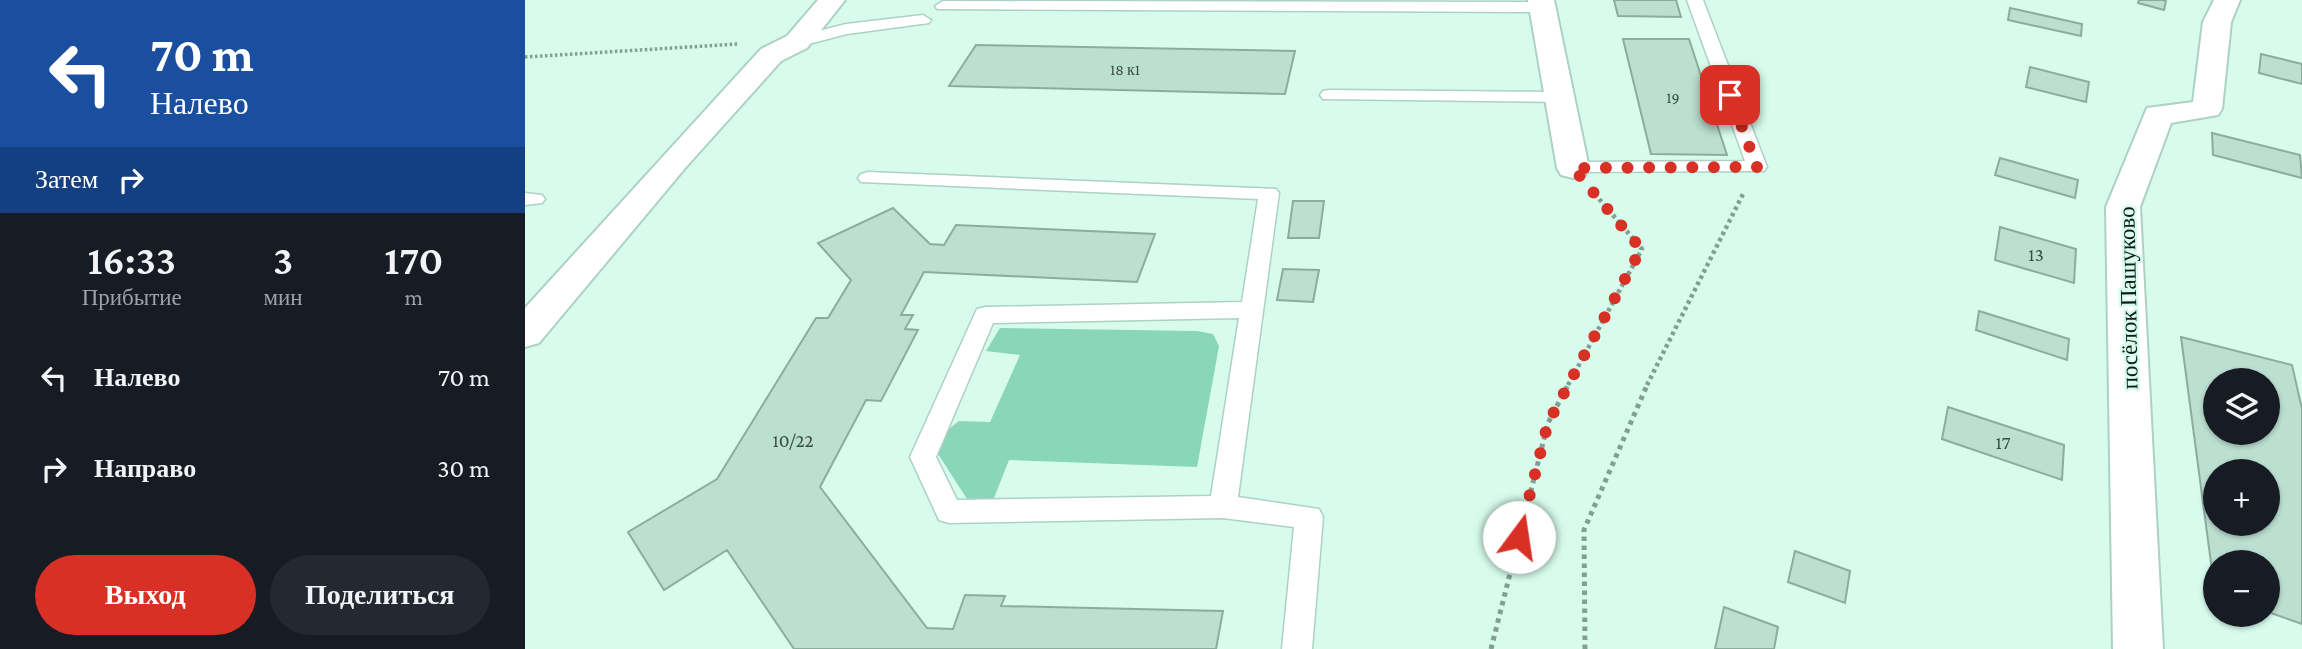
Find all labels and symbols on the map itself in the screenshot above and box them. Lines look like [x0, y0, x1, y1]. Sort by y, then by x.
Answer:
house number: 18 к1 [1110, 61, 1140, 78]
pin [1700, 65, 1760, 125]
house number: 19 [1666, 89, 1680, 106]
street label: посёлок Пашуково [2113, 206, 2143, 390]
house number: 13 [2028, 244, 2044, 265]
house number: 10/22 [772, 430, 814, 451]
house number: 17 [1995, 432, 2011, 453]
position arrow [1482, 500, 1556, 574]

